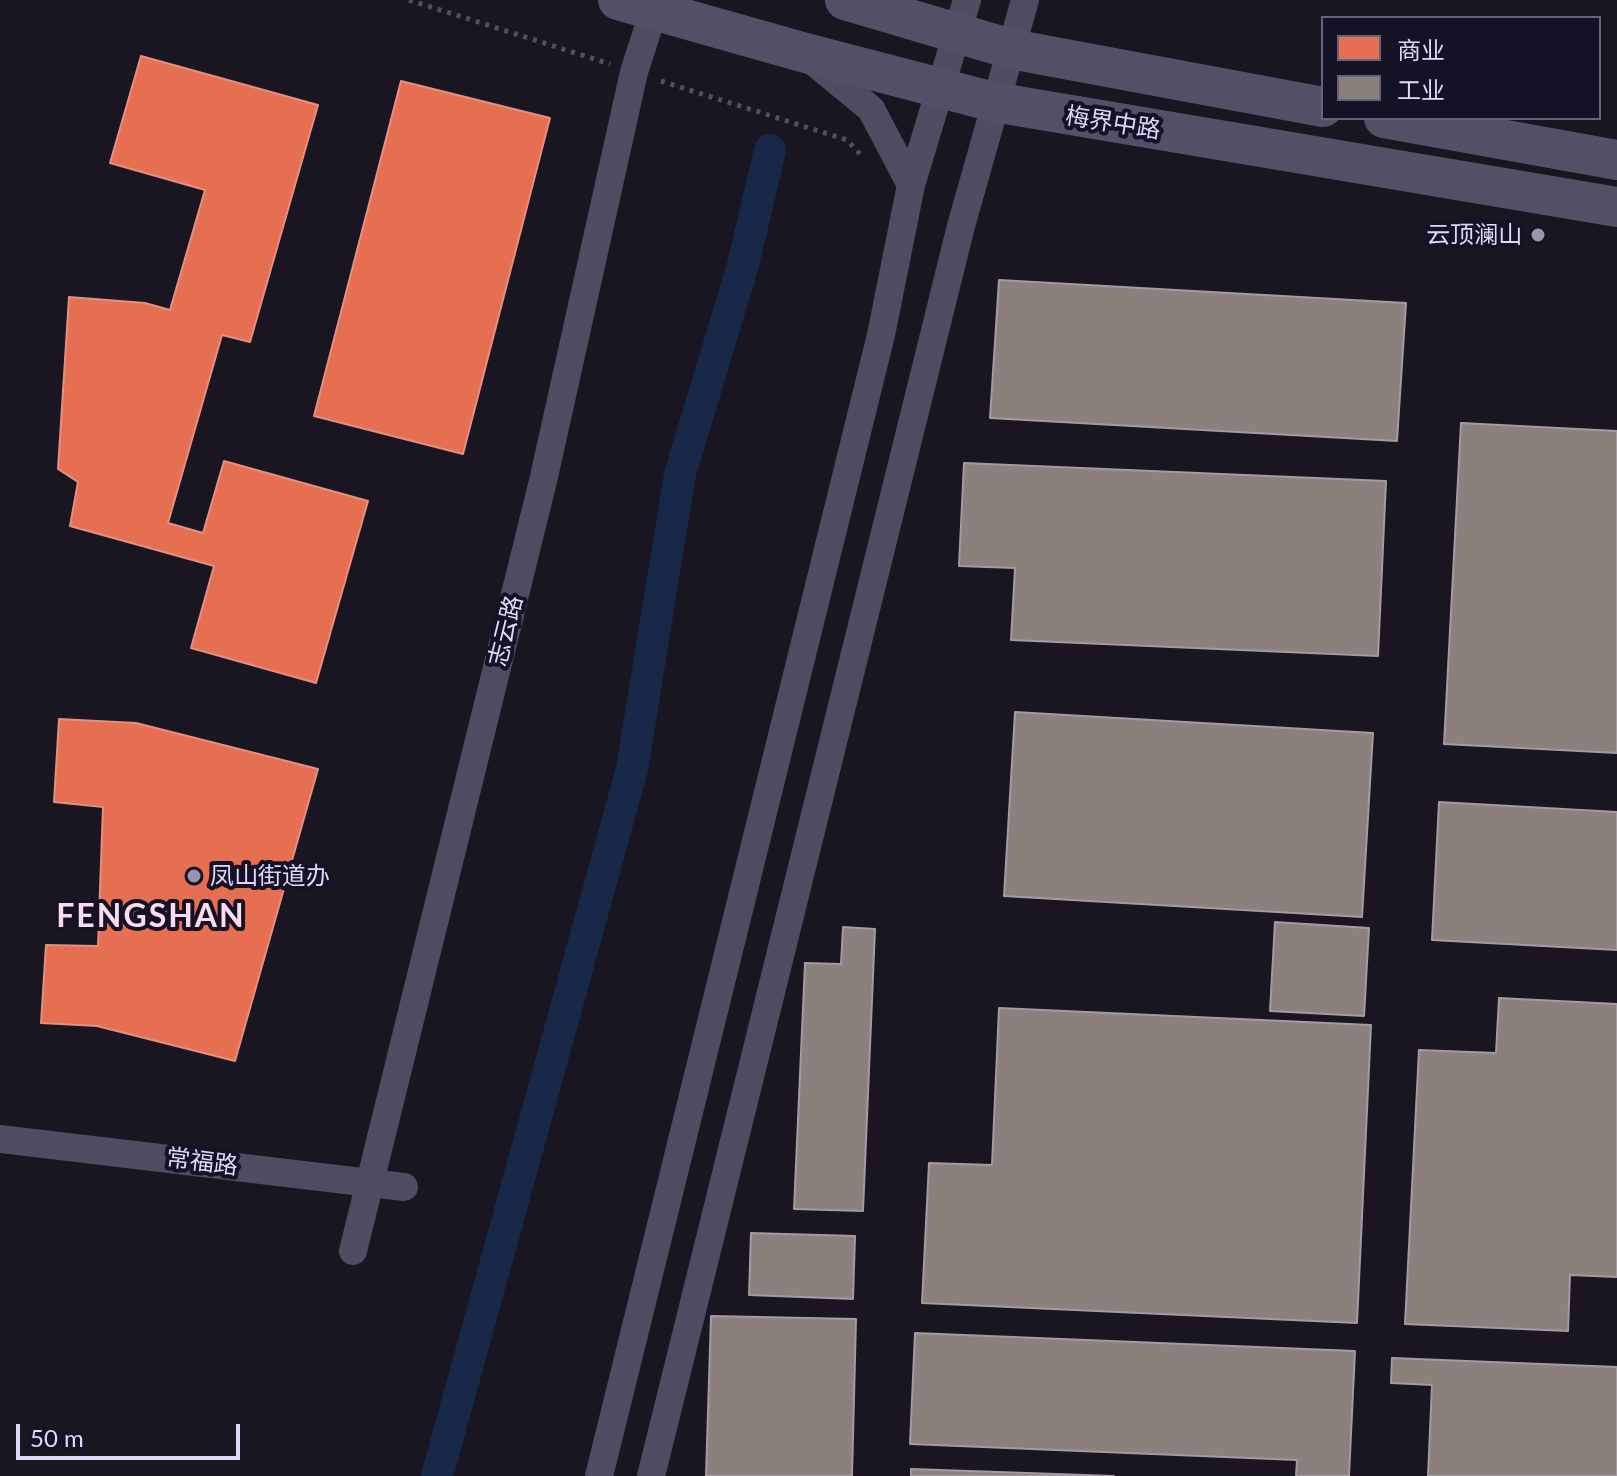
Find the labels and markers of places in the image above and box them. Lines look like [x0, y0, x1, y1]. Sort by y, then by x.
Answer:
place label: 云顶澜山 [1426, 221, 1522, 249]
marker: 云顶澜山 [1529, 226, 1547, 244]
place label: 凤山街道办 [210, 862, 330, 890]
marker: 凤山街道办 [185, 867, 203, 885]

